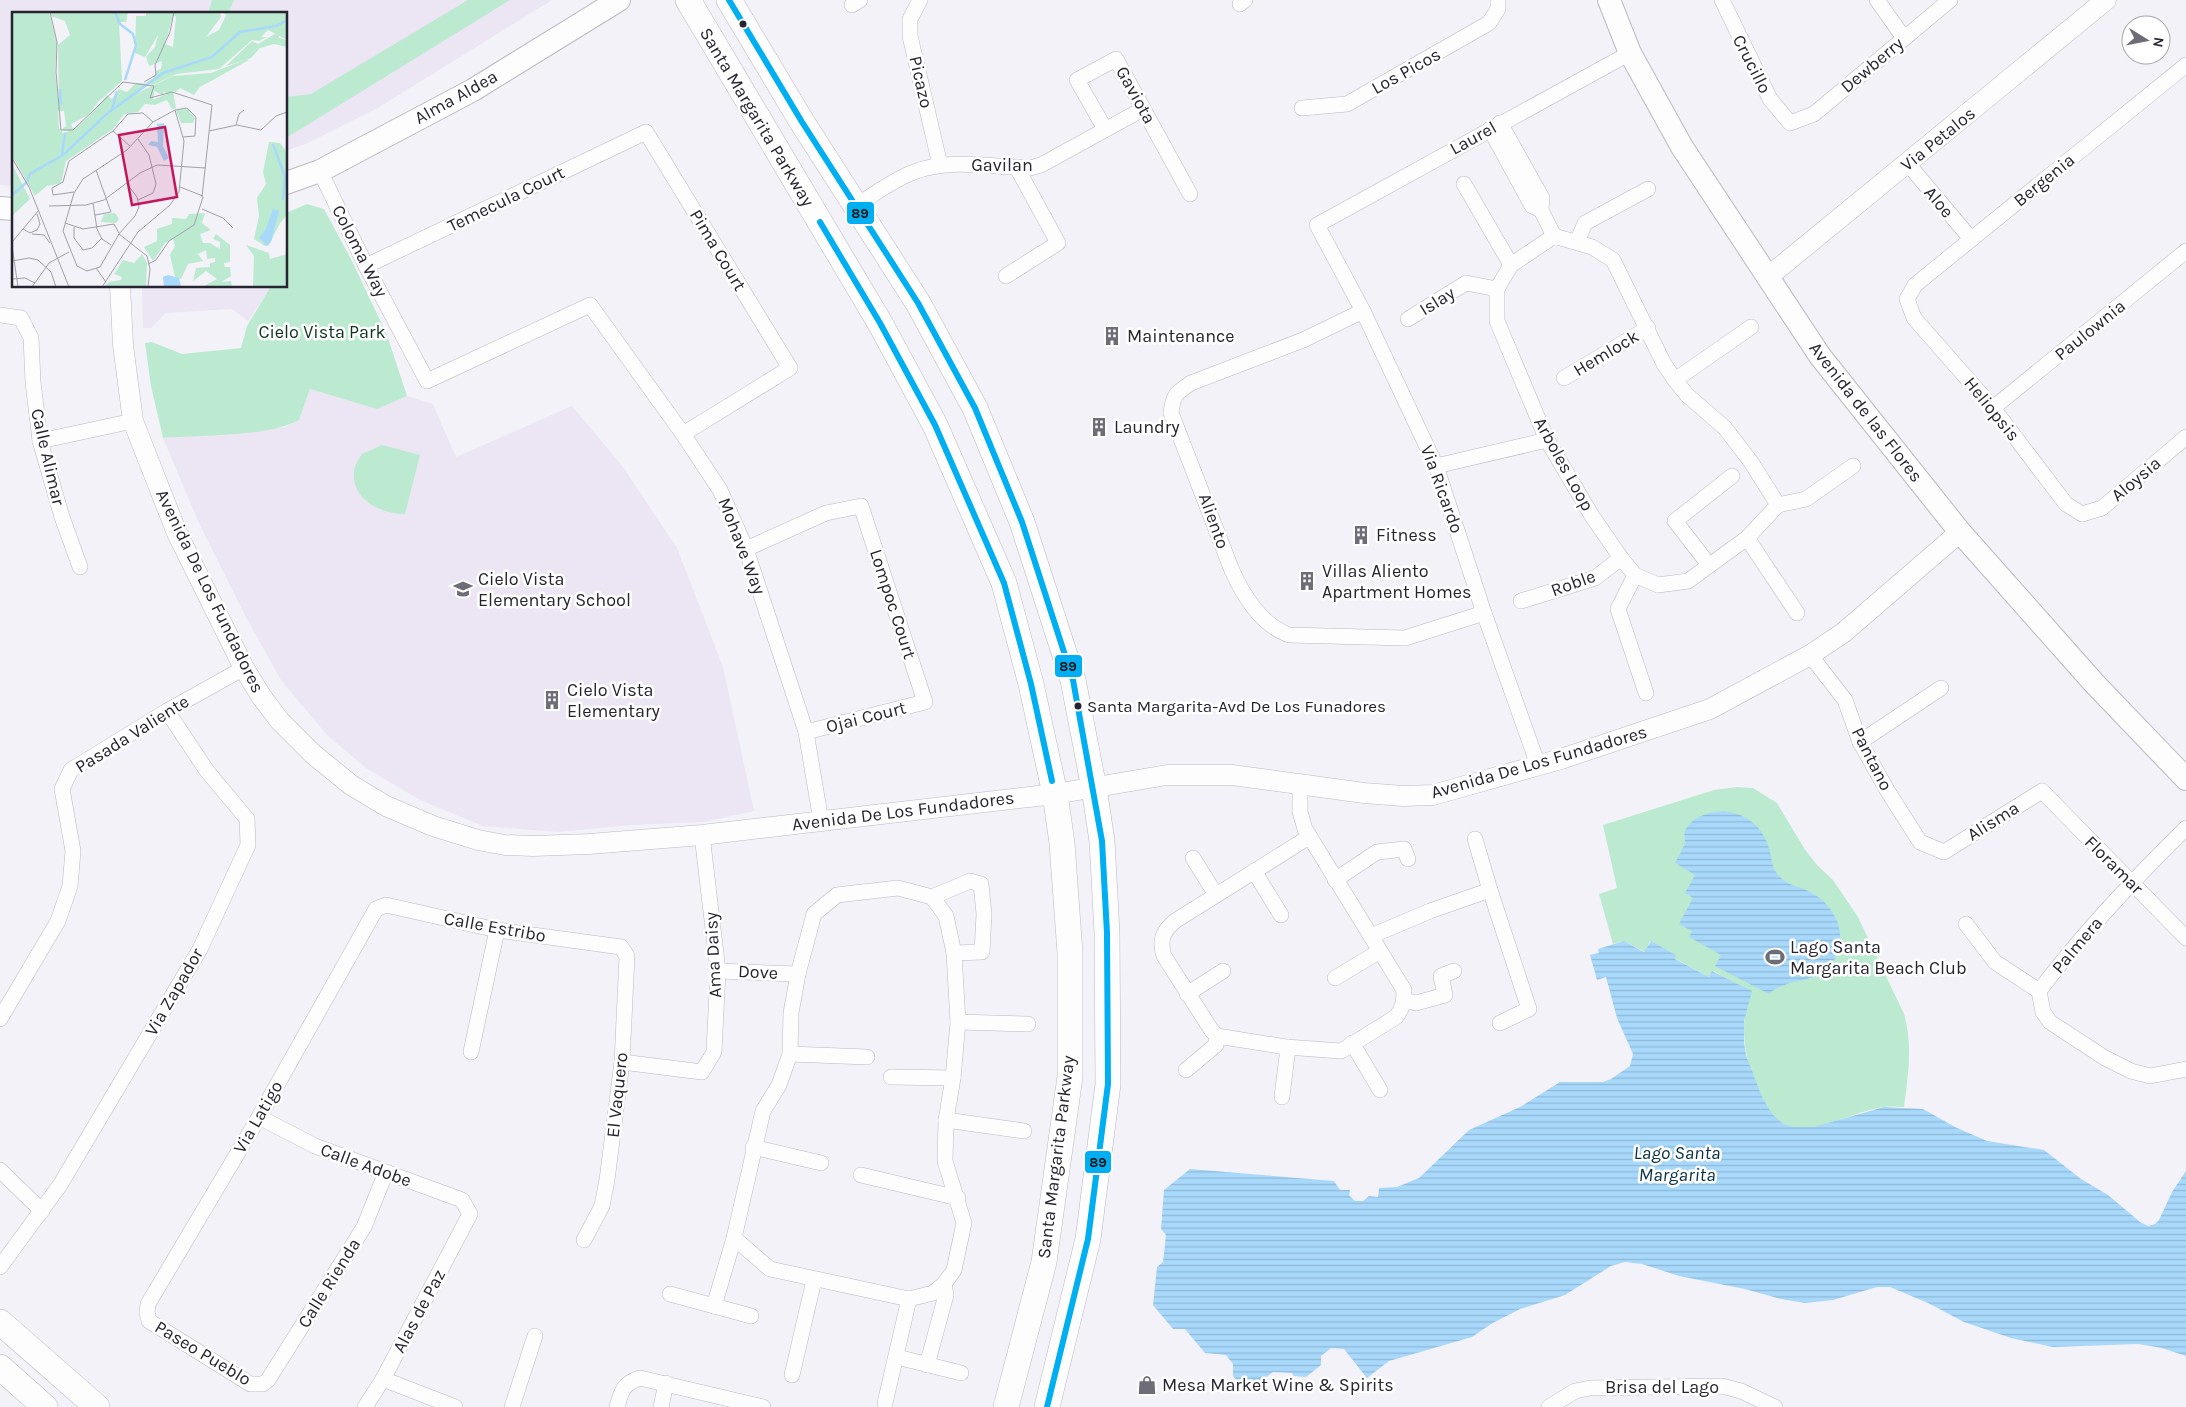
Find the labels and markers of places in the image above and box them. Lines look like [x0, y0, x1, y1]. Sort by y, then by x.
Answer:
unlabelled marker [738, 19, 748, 29]
building icon: Maintenance [1101, 325, 1123, 347]
place label: Maintenance [1127, 325, 1235, 347]
building icon: Laundry [1088, 416, 1110, 438]
place label: Laundry [1114, 416, 1180, 438]
building icon: Fitness [1350, 524, 1372, 546]
place label: Fitness [1376, 524, 1437, 546]
place label: Villas Aliento Apartment Homes [1322, 560, 1471, 603]
place label: Cielo Vista Elementary School [478, 568, 631, 611]
building icon: Villas Aliento Apartment Homes [1296, 570, 1318, 592]
school or university icon: Cielo Vista Elementary School [452, 578, 474, 600]
place label: Cielo Vista Elementary [567, 679, 661, 722]
building icon: Cielo Vista Elementary [541, 689, 563, 711]
place label: Santa Margarita-Avd De Los Funadores [1087, 696, 1386, 716]
marker: Santa Margarita-Avd De Los Funadores [1073, 701, 1083, 711]
place label: Lago Santa Margarita Beach Club [1790, 936, 1967, 979]
sports icon: Lago Santa Margarita Beach Club [1764, 946, 1786, 968]
shop icon: Mesa Market Wine & Spirits [1136, 1374, 1158, 1396]
place label: Mesa Market Wine & Spirits [1162, 1374, 1394, 1396]

